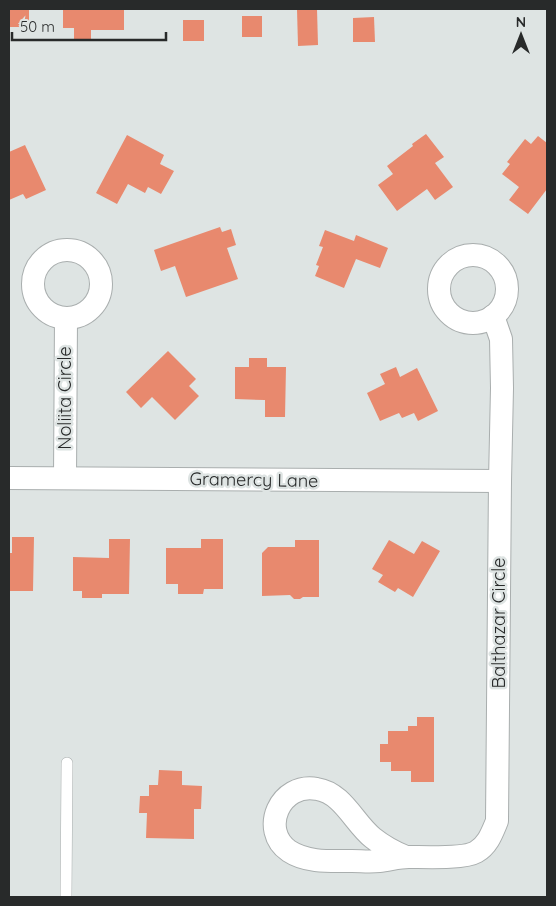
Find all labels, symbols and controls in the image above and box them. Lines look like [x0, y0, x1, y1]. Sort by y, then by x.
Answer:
scale bar [12, 10, 166, 42]
north arrow [496, 10, 546, 60]
text: N [516, 13, 526, 31]
text: 50 m [20, 17, 55, 36]
street label: Noliita Circle [53, 346, 76, 450]
street label: Gramercy Lane [189, 467, 319, 492]
street label: Balthazar Circle [487, 558, 510, 688]

